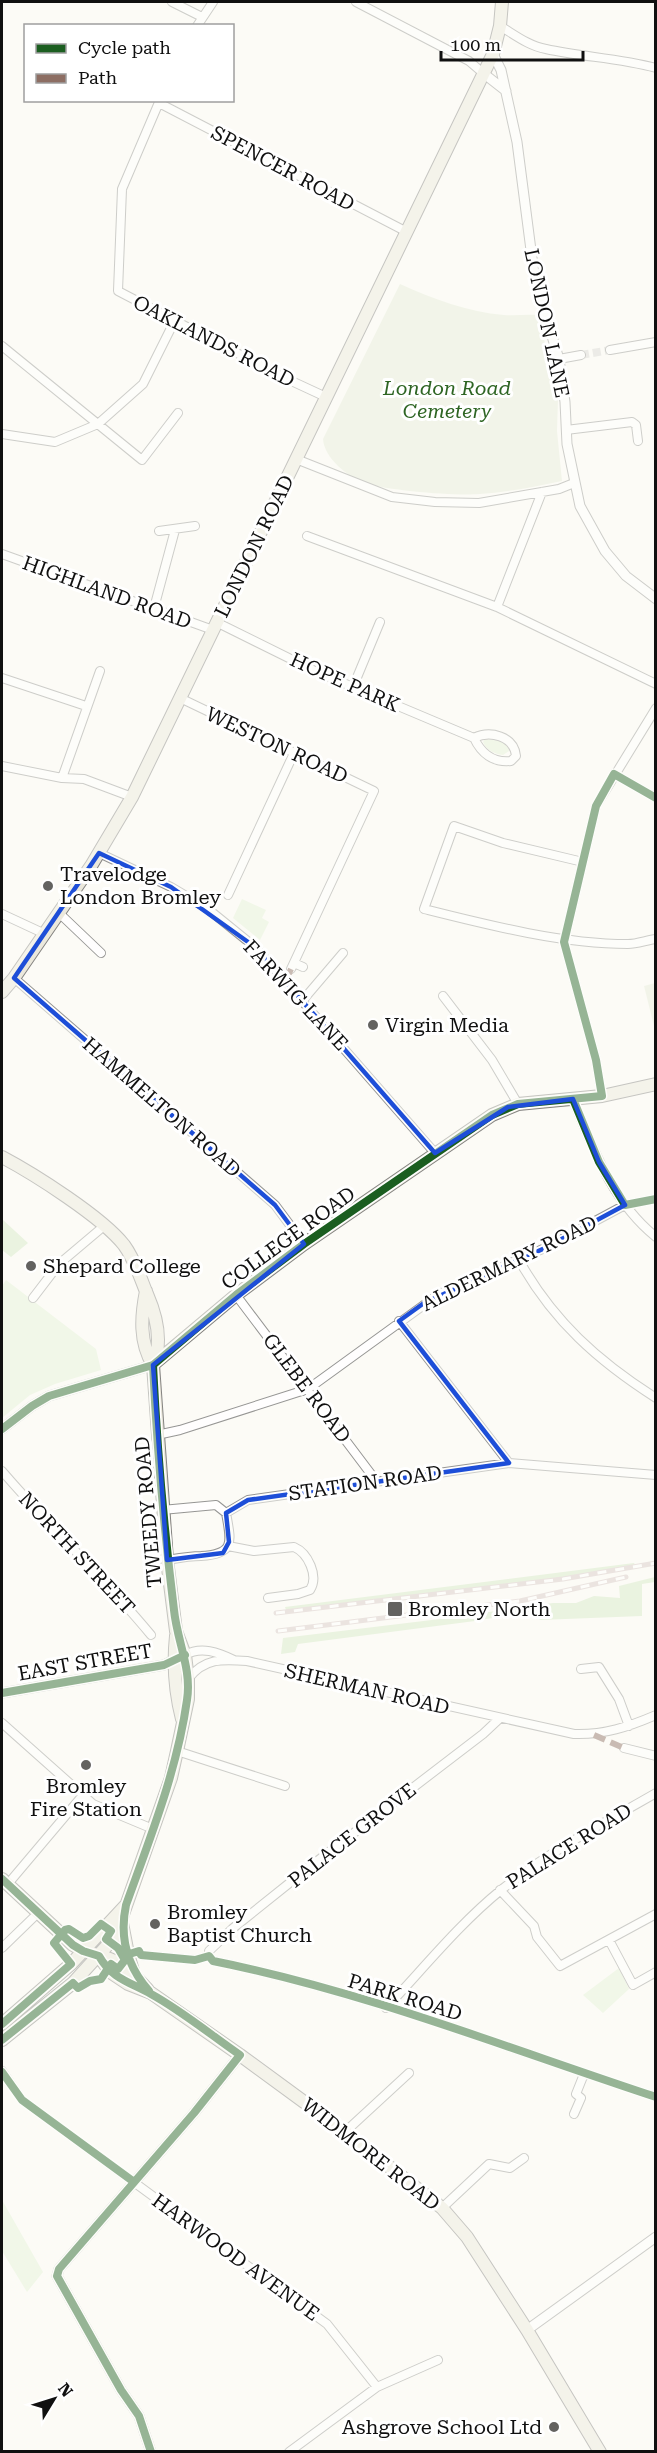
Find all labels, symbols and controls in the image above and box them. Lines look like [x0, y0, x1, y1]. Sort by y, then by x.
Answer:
legend [24, 24, 234, 102]
scale bar [441, 24, 584, 62]
text: 100 m [450, 34, 501, 55]
text: Cycle path [78, 37, 171, 58]
text: Path [78, 67, 117, 88]
street label: SPENCER ROAD [207, 120, 359, 216]
street label: LONDON LANE [519, 246, 575, 400]
street label: OAKLANDS ROAD [129, 290, 299, 392]
park label: London Road Cemetery [382, 376, 511, 423]
street label: LONDON ROAD [209, 471, 299, 621]
street label: HIGHLAND ROAD [19, 550, 195, 634]
street label: HOPE PARK [286, 647, 404, 717]
street label: WESTON ROAD [202, 702, 352, 788]
place label: Travelodge London Bromley [60, 862, 221, 909]
marker: Travelodge London Bromley [41, 879, 55, 893]
street label: FARWIG LANE [239, 935, 353, 1055]
place label: Virgin Media [385, 1013, 509, 1037]
marker: Virgin Media [366, 1018, 380, 1032]
street label: HAMMELTON ROAD [78, 1032, 246, 1182]
street label: COLLEGE ROAD [216, 1181, 360, 1295]
street label: ALDERMARY ROAD [417, 1210, 601, 1316]
place label: Shepard College [43, 1254, 201, 1278]
marker: Shepard College [24, 1259, 38, 1273]
street label: GLEBE ROAD [258, 1329, 356, 1447]
street label: TWEEDY ROAD [129, 1435, 167, 1589]
street label: STATION ROAD [287, 1460, 443, 1506]
street label: NORTH STREET [14, 1487, 140, 1619]
place label: Bromley North [408, 1597, 551, 1621]
marker: Bromley North [386, 1600, 404, 1618]
street label: EAST STREET [16, 1638, 154, 1686]
street label: SHERMAN ROAD [282, 1658, 452, 1720]
marker: Bromley Fire Station [79, 1758, 93, 1772]
place label: Bromley Fire Station [30, 1774, 142, 1821]
street label: PALACE GROVE [283, 1778, 421, 1892]
street label: PALACE ROAD [502, 1798, 636, 1894]
place label: Bromley Baptist Church [167, 1900, 312, 1947]
marker: Bromley Baptist Church [148, 1917, 162, 1931]
street label: PARK ROAD [345, 1968, 465, 2026]
street label: WIDMORE ROAD [297, 2093, 445, 2215]
street label: HARWOOD AVENUE [148, 2188, 324, 2326]
north arrow [24, 2369, 84, 2429]
text: N [54, 2379, 77, 2401]
place label: Ashgrove School Ltd [342, 2415, 542, 2439]
marker: Ashgrove School Ltd [547, 2420, 561, 2434]

